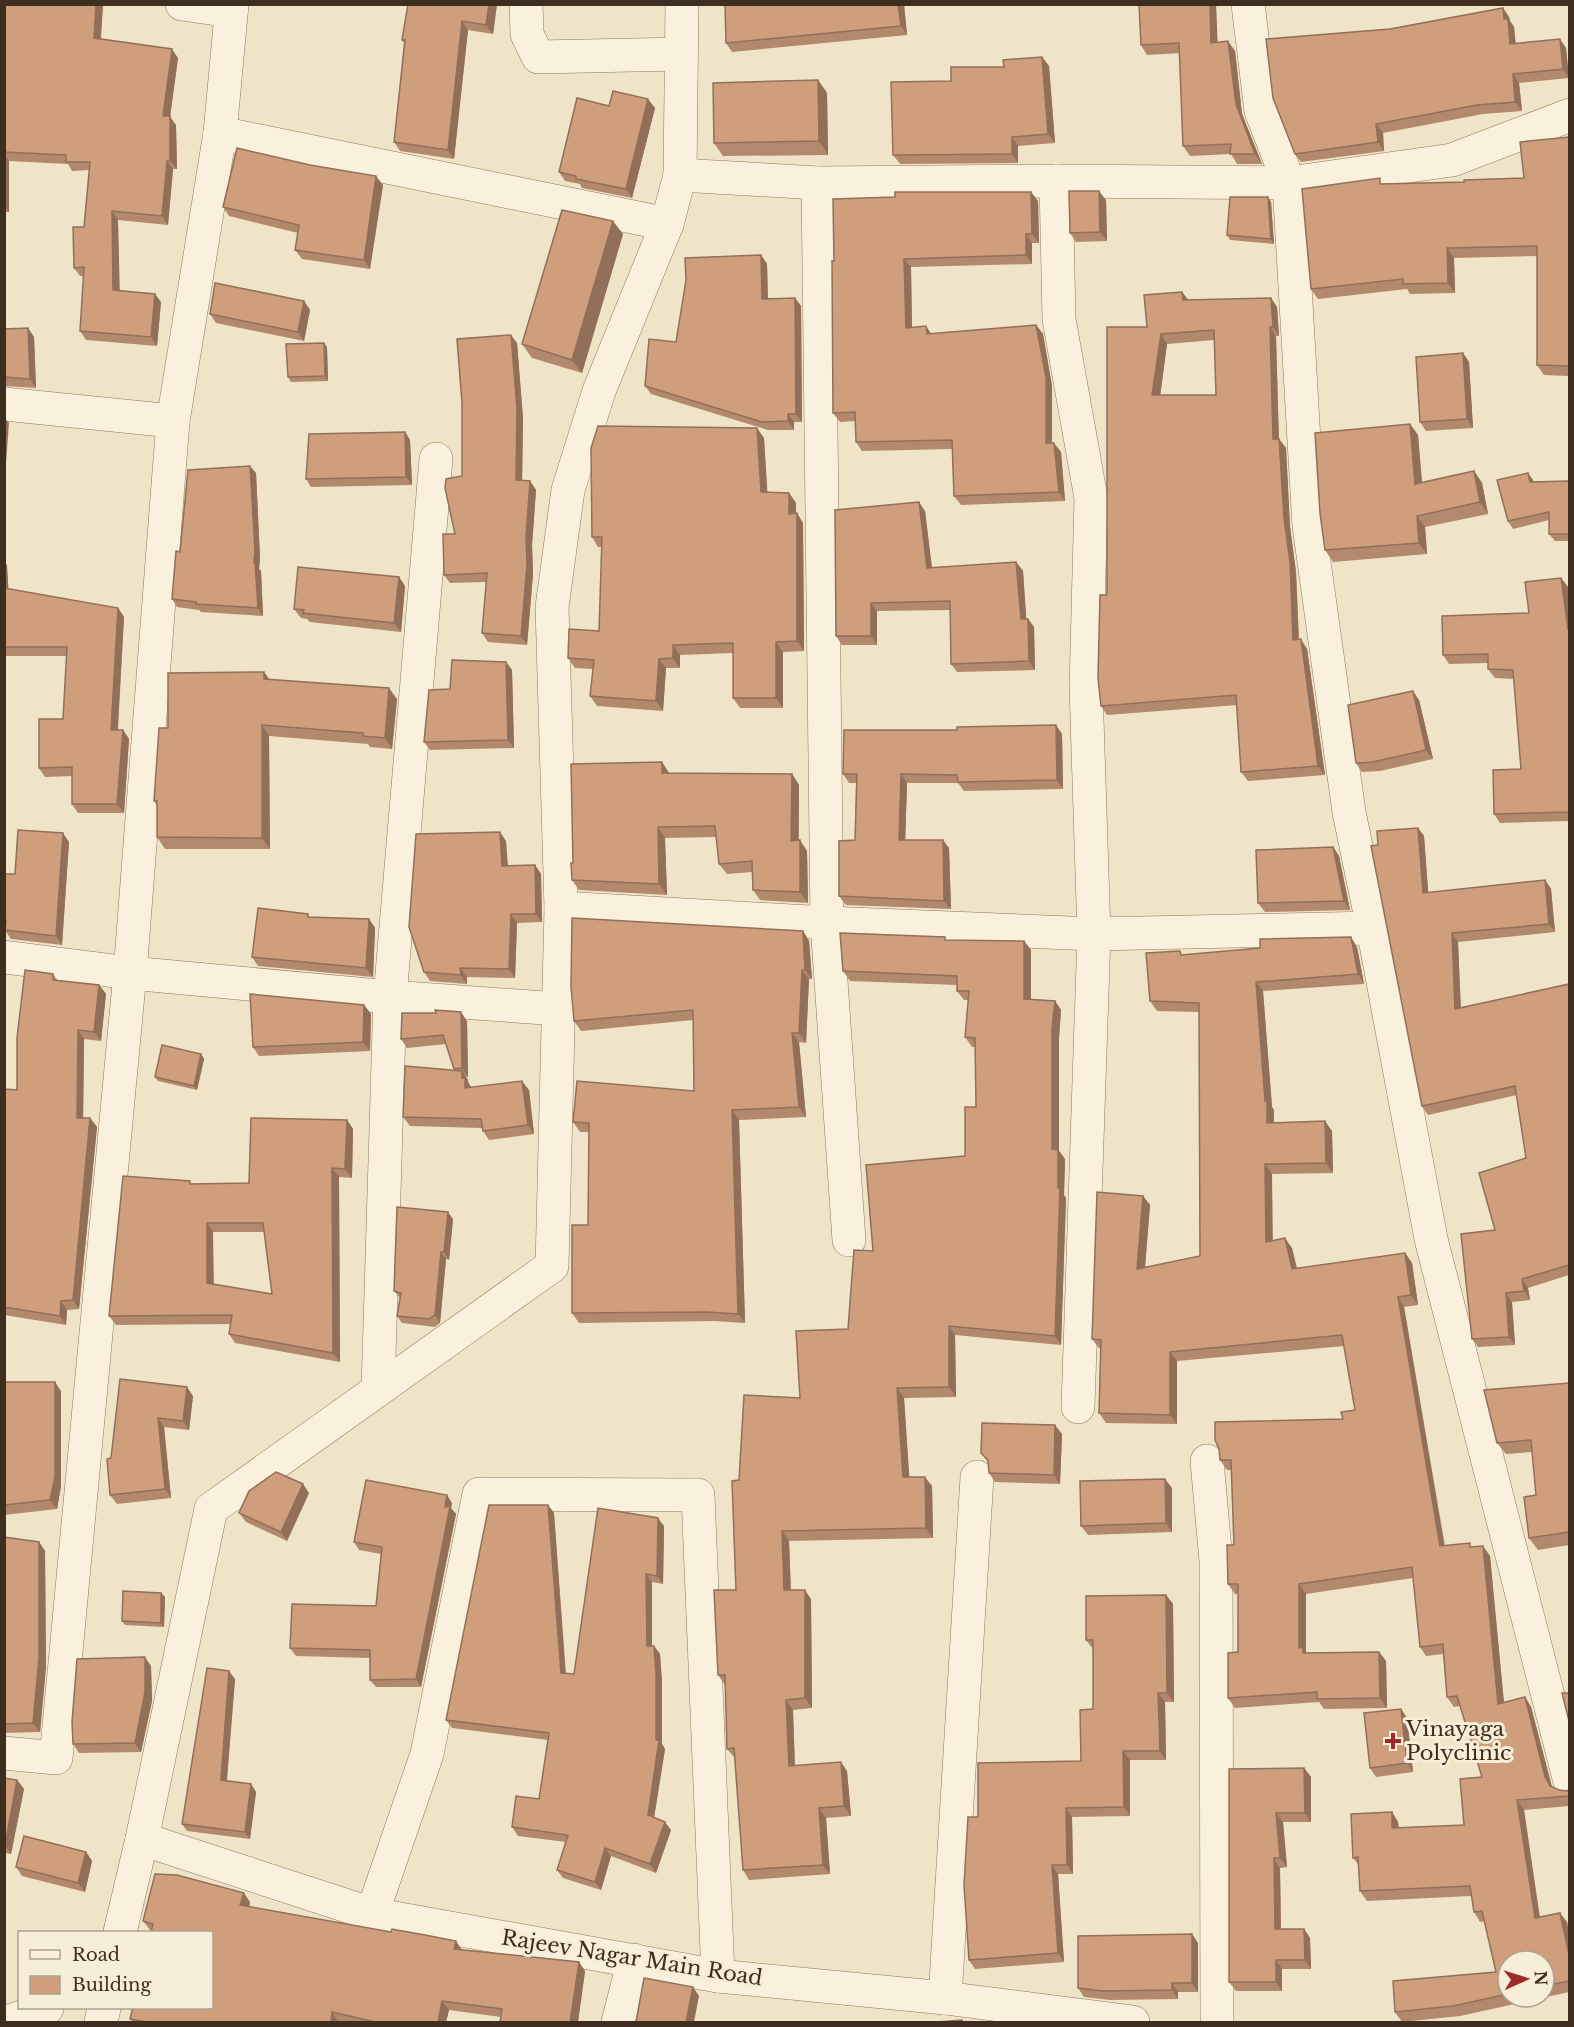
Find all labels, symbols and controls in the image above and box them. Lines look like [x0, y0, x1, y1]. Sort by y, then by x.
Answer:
place label: Vinayaga Polyclinic [1405, 1716, 1511, 1766]
marker: Vinayaga Polyclinic [1384, 1732, 1402, 1750]
street label: Rajeev Nagar Main Road [500, 1924, 764, 1992]
legend [18, 1931, 213, 2009]
text: Road [72, 1944, 120, 1966]
north arrow [1496, 1949, 1556, 2009]
text: N [1531, 1970, 1551, 1986]
text: Building [72, 1974, 151, 1996]

